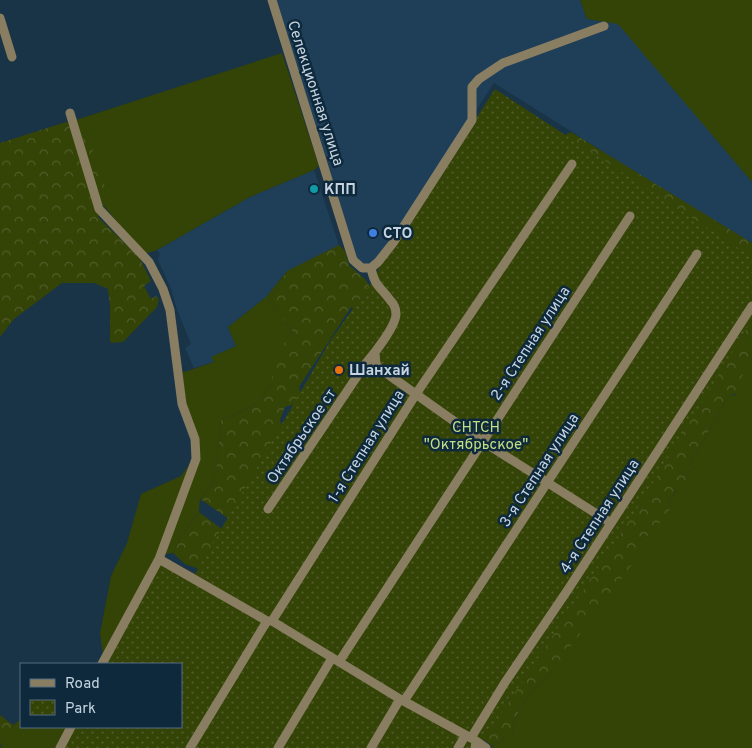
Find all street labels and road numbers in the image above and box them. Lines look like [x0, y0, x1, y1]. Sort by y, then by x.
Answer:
street label: Селекционная улица [282, 18, 347, 169]
street label: 2-я Степная улица [487, 283, 575, 404]
street label: Октябрьское ст [264, 386, 341, 488]
street label: 1-я Степная улица [325, 387, 410, 507]
street label: 3-я Степная улица [496, 410, 584, 531]
street label: 4-я Степная улица [556, 456, 644, 578]

